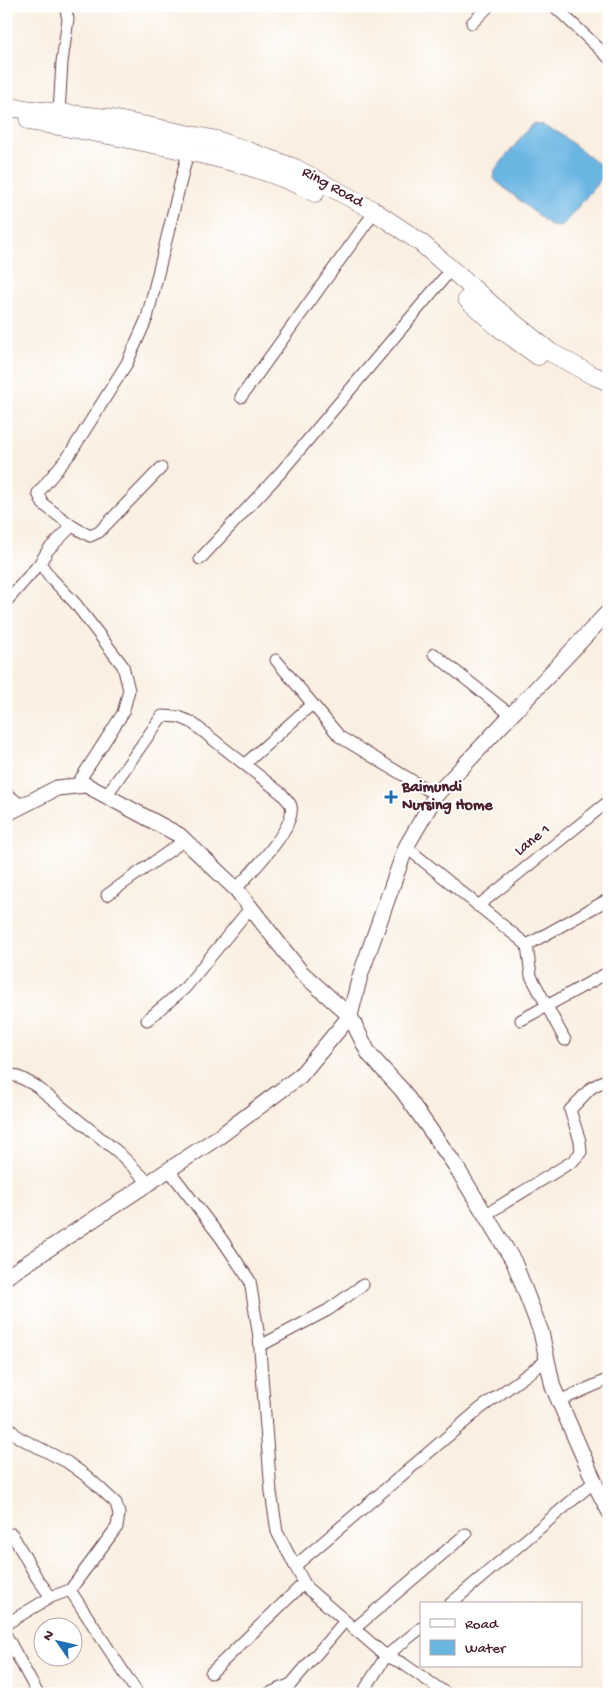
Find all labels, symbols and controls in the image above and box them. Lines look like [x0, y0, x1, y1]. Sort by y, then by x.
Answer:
street label: Ring Road [298, 163, 367, 213]
place label: Baimundi Nursing Home [401, 779, 493, 816]
marker: Baimundi Nursing Home [384, 790, 398, 804]
street label: Lane 1 [511, 821, 555, 861]
legend [420, 1602, 582, 1668]
text: Road [465, 1616, 499, 1634]
north arrow [32, 1618, 82, 1668]
text: N [40, 1628, 59, 1645]
text: Water [465, 1640, 507, 1658]

